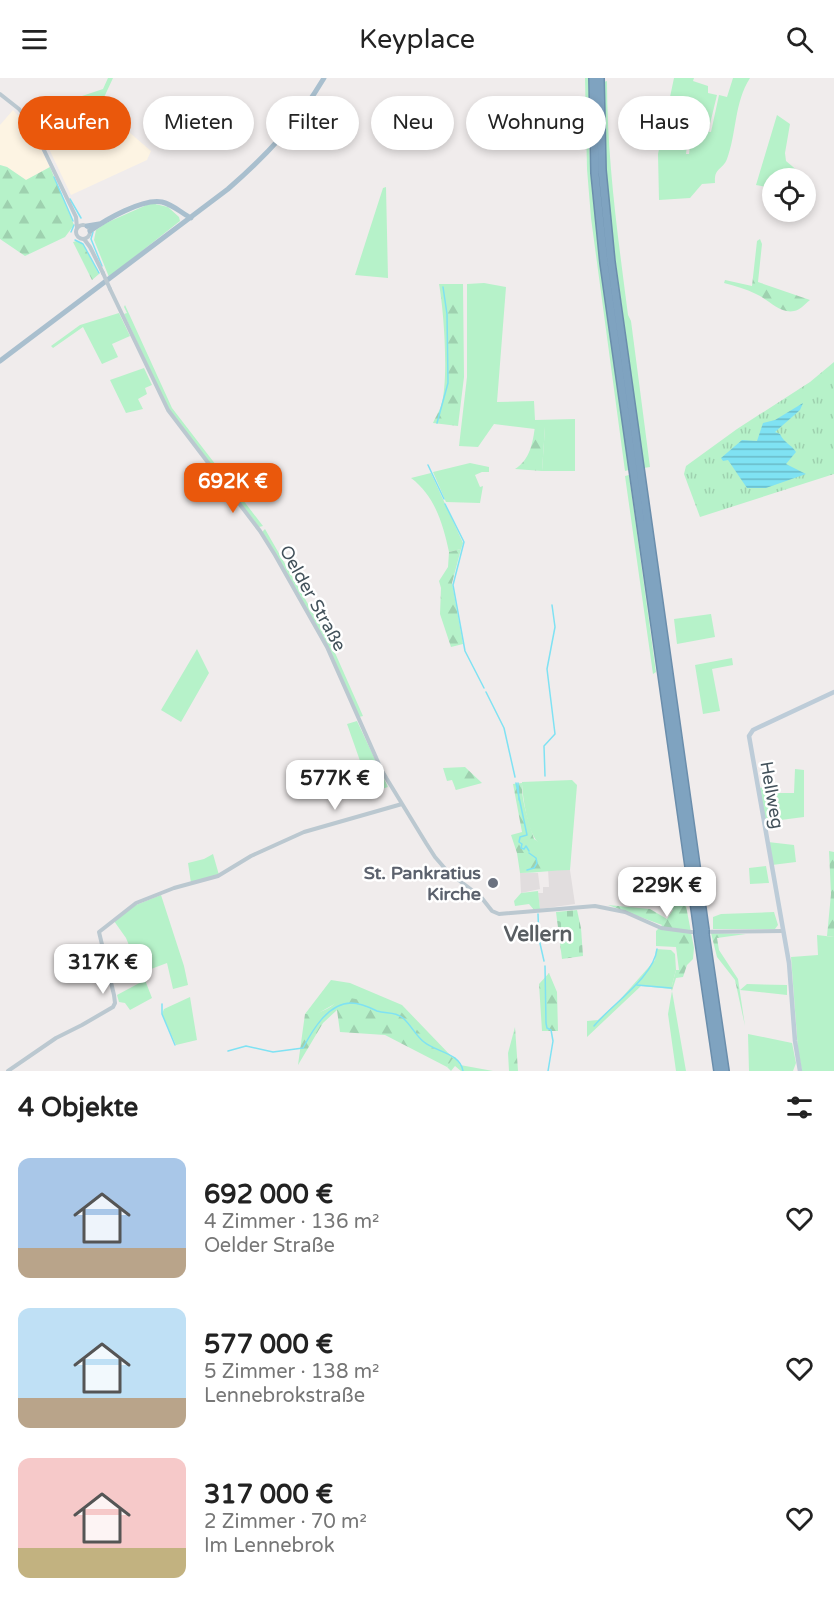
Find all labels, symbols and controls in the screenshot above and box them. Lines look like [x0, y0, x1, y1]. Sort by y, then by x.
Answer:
icon: menu [18, 23, 51, 56]
text: Keyplace [359, 23, 475, 56]
icon: search [783, 23, 816, 56]
chip: Kaufen [18, 96, 131, 150]
chip: Mieten [143, 96, 254, 150]
chip: Filter [266, 96, 359, 150]
chip: Neu [371, 96, 454, 150]
chip: Wohnung [466, 96, 606, 150]
chip: Haus [618, 96, 710, 150]
map controls [762, 168, 816, 222]
button: locate [762, 168, 816, 222]
pin: 692K € [184, 463, 282, 514]
text: 692K € [198, 470, 268, 494]
street label: Oelder Straße [275, 541, 351, 655]
pin: 577K € [286, 760, 384, 811]
street label: Hellweg [755, 760, 789, 830]
text: 577K € [300, 767, 370, 791]
place label: St. Pankratius Kirche [364, 862, 481, 905]
pin: 229K € [618, 867, 716, 918]
text: 229K € [632, 874, 702, 898]
marker: St. Pankratius Kirche [486, 876, 500, 890]
district label: Vellern [504, 922, 572, 947]
pin: 317K € [54, 944, 152, 995]
text: 317K € [68, 951, 138, 975]
icon: filters [783, 1091, 816, 1124]
text: 4 Objekte [18, 1092, 138, 1123]
text: 692 000 € [204, 1179, 333, 1210]
icon: home [66, 1182, 138, 1254]
icon: heart [783, 1202, 816, 1235]
text: 4 Zimmer · 136 m² [204, 1210, 379, 1234]
text: Oelder Straße [204, 1234, 335, 1258]
text: 577 000 € [204, 1329, 333, 1360]
icon: home [66, 1332, 138, 1404]
icon: heart [783, 1352, 816, 1385]
text: 5 Zimmer · 138 m² [204, 1360, 379, 1384]
text: Lennebrokstraße [204, 1384, 365, 1408]
text: 317 000 € [204, 1479, 333, 1510]
icon: home [66, 1482, 138, 1554]
icon: heart [783, 1502, 816, 1535]
text: 2 Zimmer · 70 m² [204, 1510, 367, 1534]
text: Im Lennebrok [204, 1534, 335, 1558]

